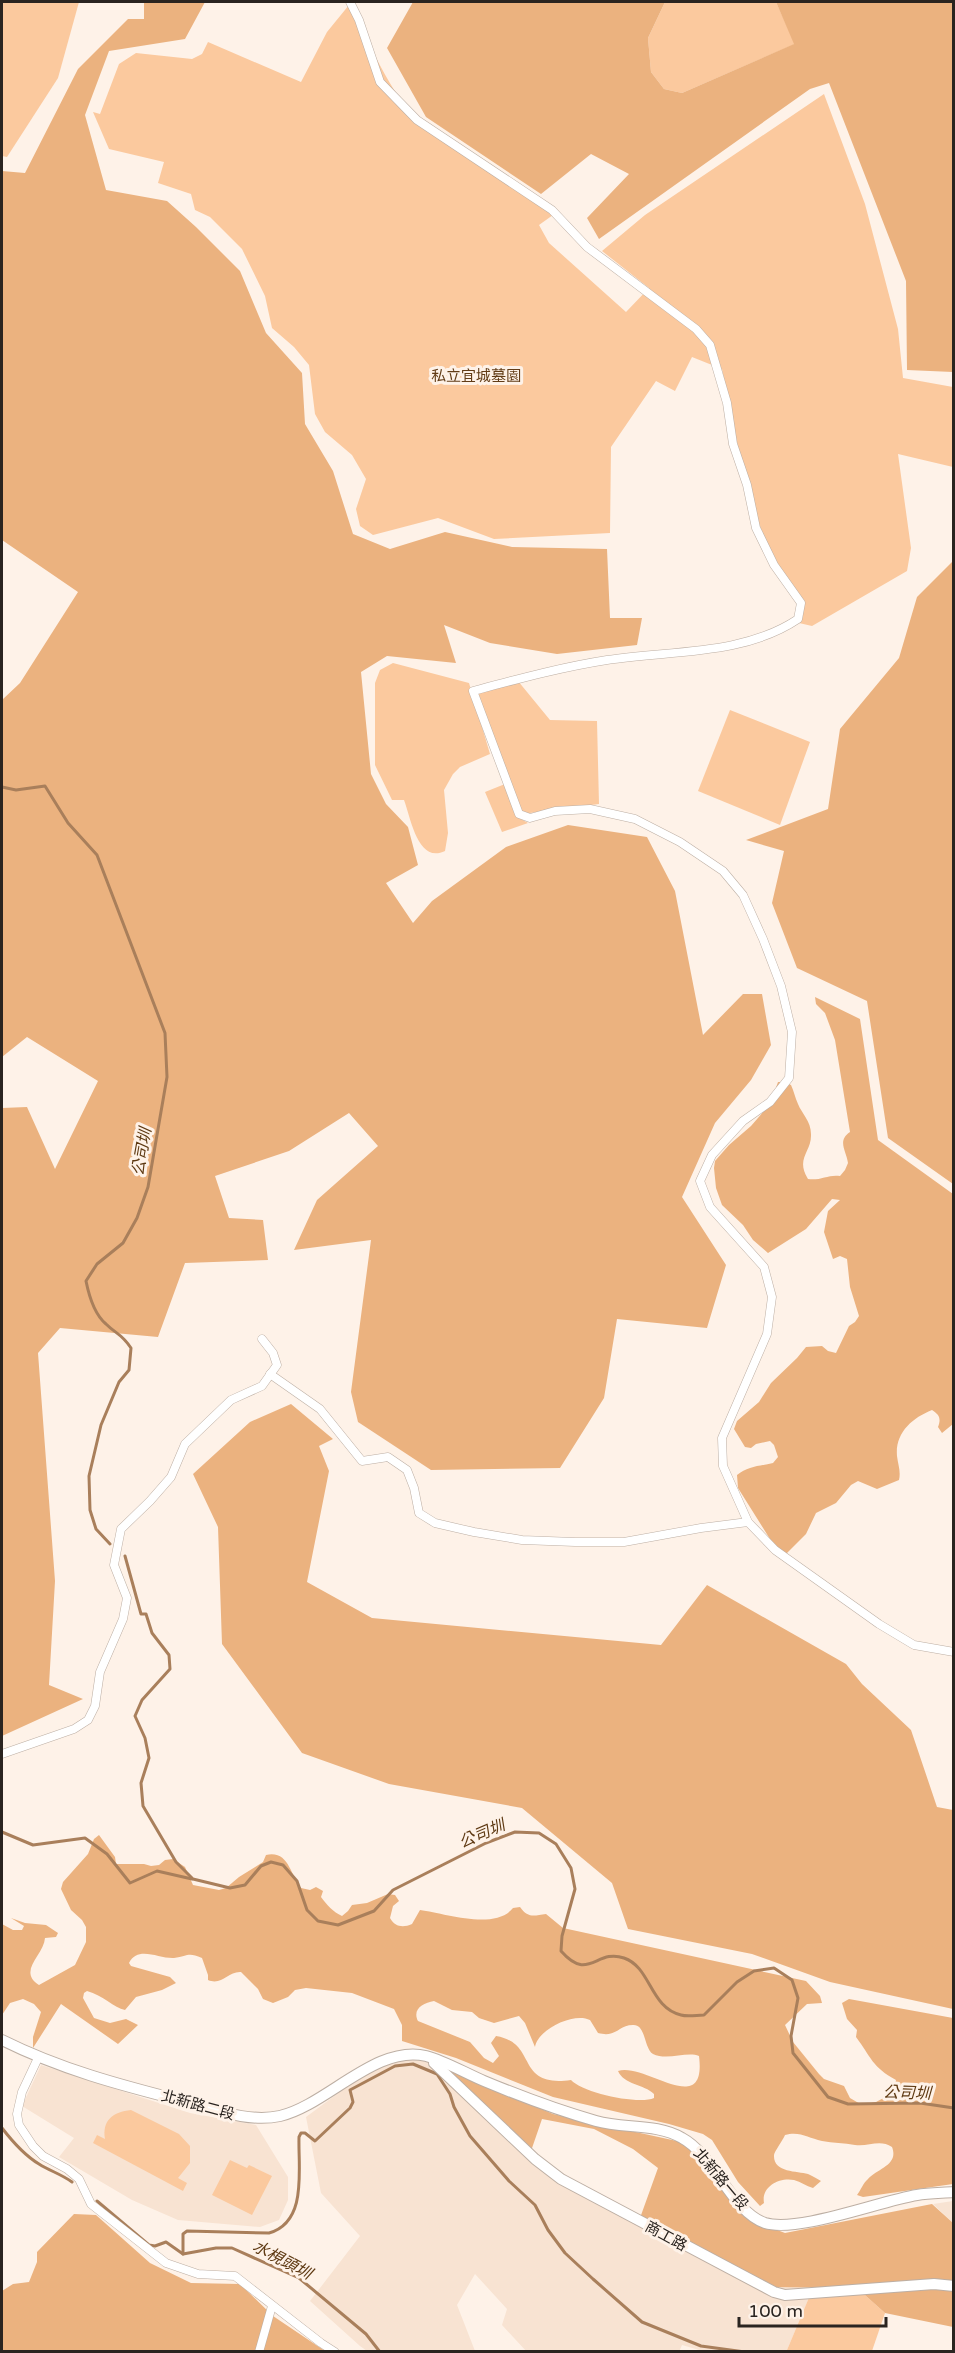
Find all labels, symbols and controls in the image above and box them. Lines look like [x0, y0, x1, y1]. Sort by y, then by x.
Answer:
park label: 私立宜城墓園 [431, 367, 521, 385]
water label: 公司圳 [128, 1125, 156, 1177]
water label: 公司圳 [456, 1815, 510, 1853]
water label: 公司圳 [883, 2082, 933, 2104]
street label: 北新路二段 [159, 2087, 237, 2123]
street label: 北新路一段 [690, 2144, 752, 2214]
street label: 商工路 [642, 2217, 690, 2255]
water label: 水梘頭圳 [249, 2236, 317, 2285]
scale bar [739, 2290, 886, 2328]
text: 100 m [748, 2300, 803, 2322]

